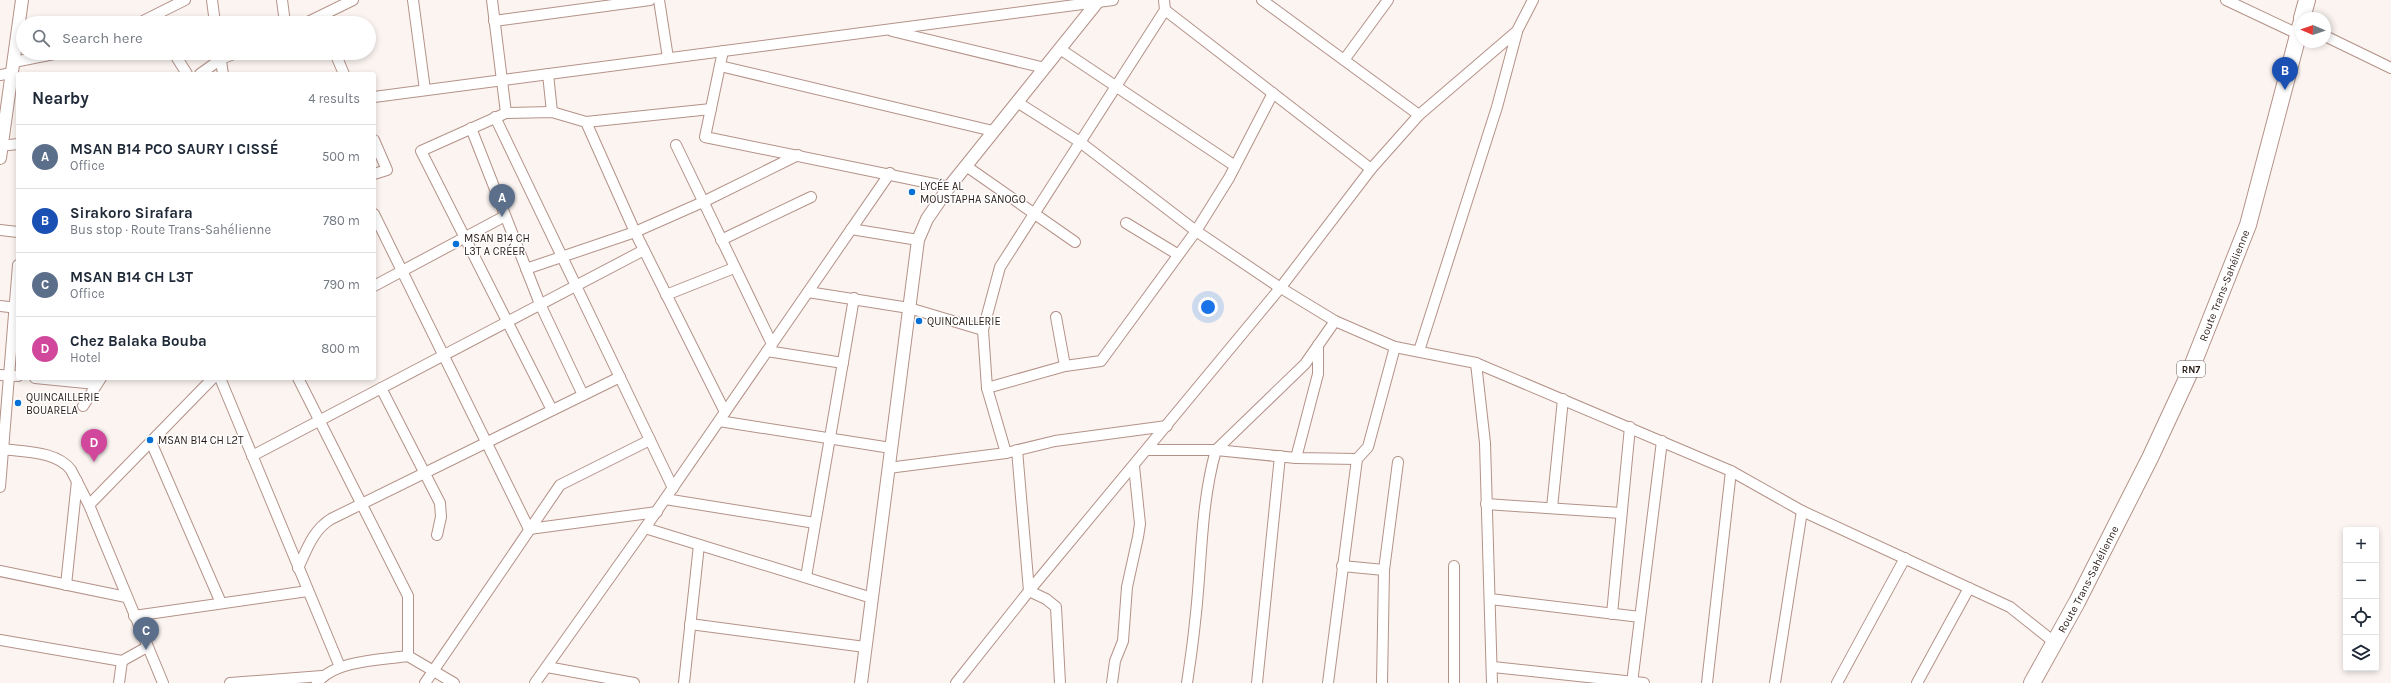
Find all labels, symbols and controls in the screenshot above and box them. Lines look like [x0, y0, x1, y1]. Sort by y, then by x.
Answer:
north arrow [2295, 12, 2331, 48]
search box [16, 16, 376, 60]
icon: search [30, 27, 52, 49]
text: Search here [62, 29, 143, 47]
pin: B [2272, 57, 2298, 90]
text: Nearby [32, 88, 89, 108]
text: 4 results [308, 91, 360, 106]
text: MSAN B14 PCO SAURY I CISSÉ [70, 140, 279, 158]
text: A [41, 149, 49, 164]
text: 500 m [322, 149, 360, 164]
text: Office [70, 158, 105, 173]
place label: LYCÉE AL MOUSTAPHA SANOGO [920, 178, 1026, 206]
pin: A [489, 184, 515, 217]
marker: LYCÉE AL MOUSTAPHA SANOGO [907, 187, 917, 197]
text: Sirakoro Sirafara [70, 204, 193, 222]
text: B [41, 213, 49, 228]
text: 780 m [323, 213, 360, 228]
text: Bus stop · Route Trans-Sahélienne [70, 222, 271, 237]
street label: Route Trans-Sahélienne [2197, 228, 2253, 343]
place label: MSAN B14 CH L3T A CRÉER [464, 232, 530, 258]
marker: MSAN B14 CH L3T A CRÉER [451, 239, 461, 249]
text: MSAN B14 CH L3T [70, 268, 193, 286]
text: C [41, 277, 49, 292]
text: 790 m [323, 277, 360, 292]
text: Office [70, 286, 105, 301]
your location [1198, 297, 1218, 317]
place label: QUINCAILLERIE [927, 315, 1001, 328]
marker: QUINCAILLERIE [914, 316, 924, 326]
text: Chez Balaka Bouba [70, 332, 207, 350]
text: D [41, 341, 49, 356]
text: 800 m [321, 341, 360, 356]
text: Hotel [70, 350, 101, 365]
road number: RN7 [2177, 361, 2205, 377]
place label: QUINCAILLERIE BOUARELA [26, 391, 100, 417]
marker: QUINCAILLERIE BOUARELA [13, 398, 23, 408]
pin: D [81, 429, 107, 462]
place label: MSAN B14 CH L2T [158, 434, 244, 447]
marker: MSAN B14 CH L2T [145, 435, 155, 445]
street label: Route Trans-Sahélienne [2055, 523, 2122, 635]
map controls [2343, 527, 2379, 671]
button: + [2343, 527, 2379, 563]
button: − [2343, 563, 2379, 599]
button: locate [2343, 599, 2379, 635]
pin: C [133, 617, 159, 650]
button: layers [2343, 635, 2379, 671]

